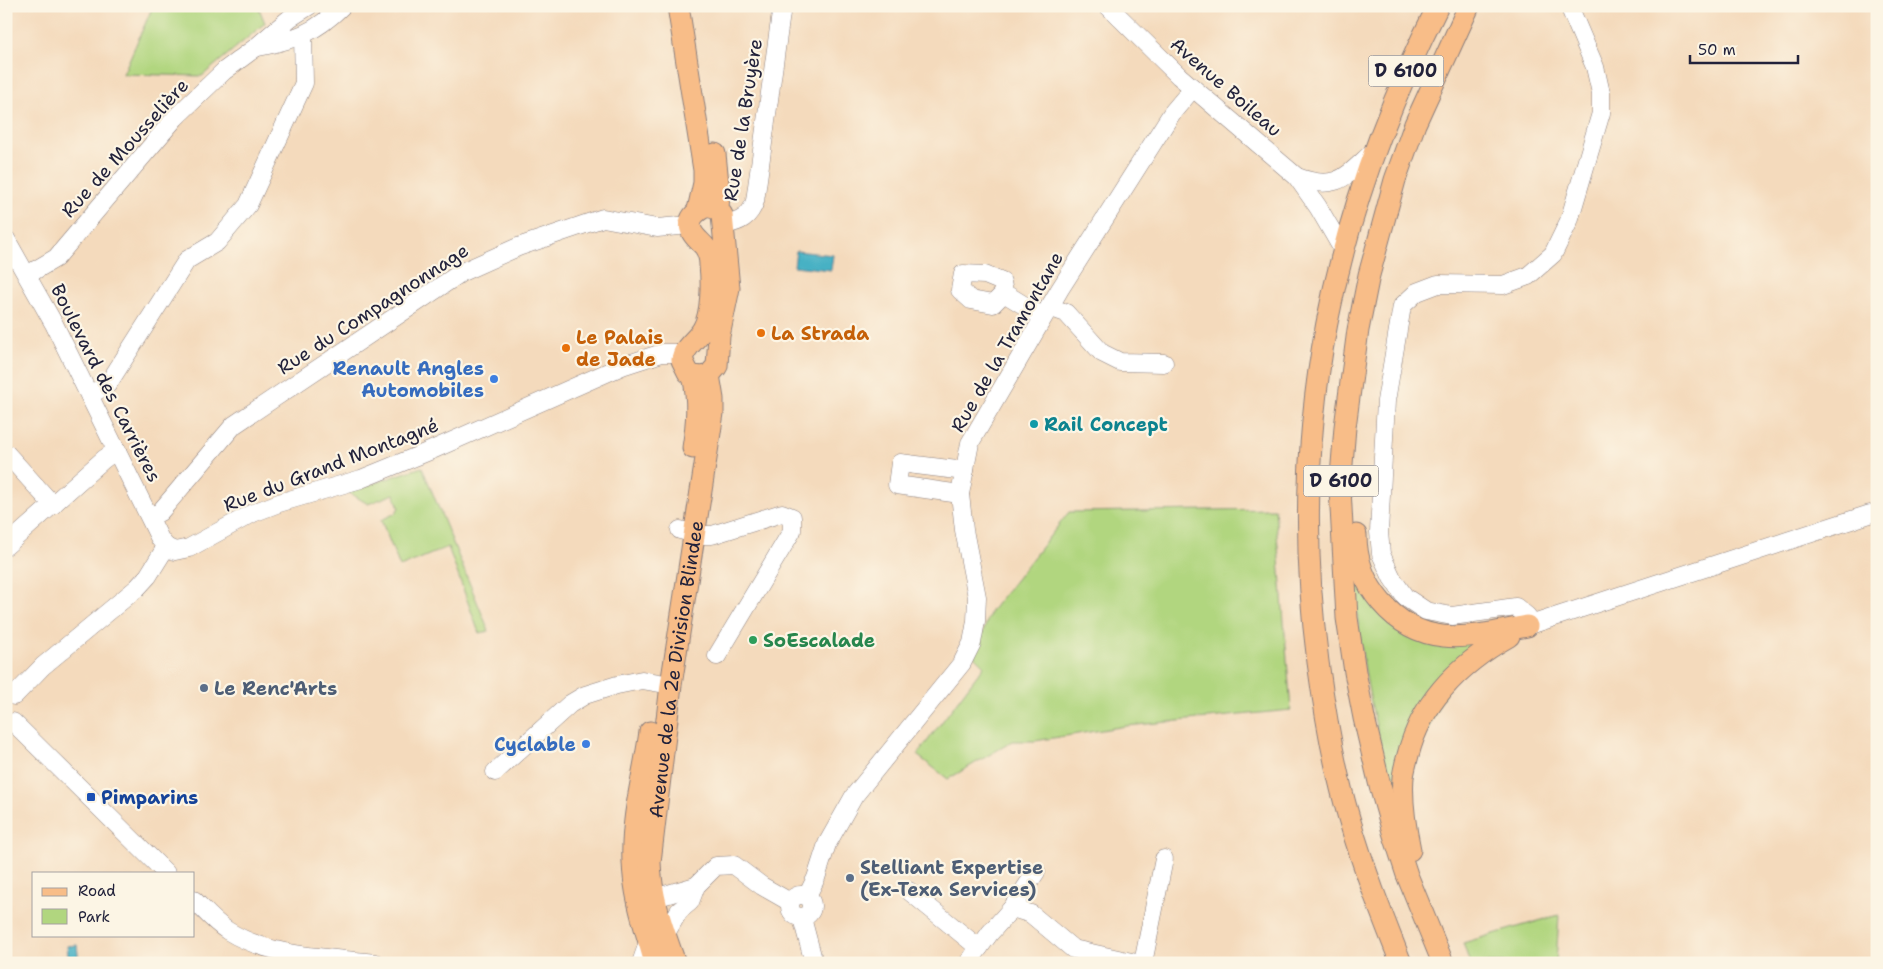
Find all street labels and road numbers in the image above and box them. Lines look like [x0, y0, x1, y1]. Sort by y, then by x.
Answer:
street label: Avenue Boileau [1165, 32, 1287, 142]
street label: Rue de la Bruyère [718, 37, 768, 203]
road number: D 6100 [1368, 56, 1444, 86]
street label: Rue de Mousselière [56, 73, 194, 223]
street label: Rue du Compagnonnage [273, 238, 473, 380]
street label: Rue de la Tramontane [945, 247, 1069, 437]
street label: Boulevard des Carrières [45, 280, 167, 486]
street label: Rue du Grand Montagné [220, 412, 442, 518]
road number: D 6100 [1304, 466, 1378, 496]
street label: Avenue de la 2e Division Blindee [643, 519, 709, 819]

